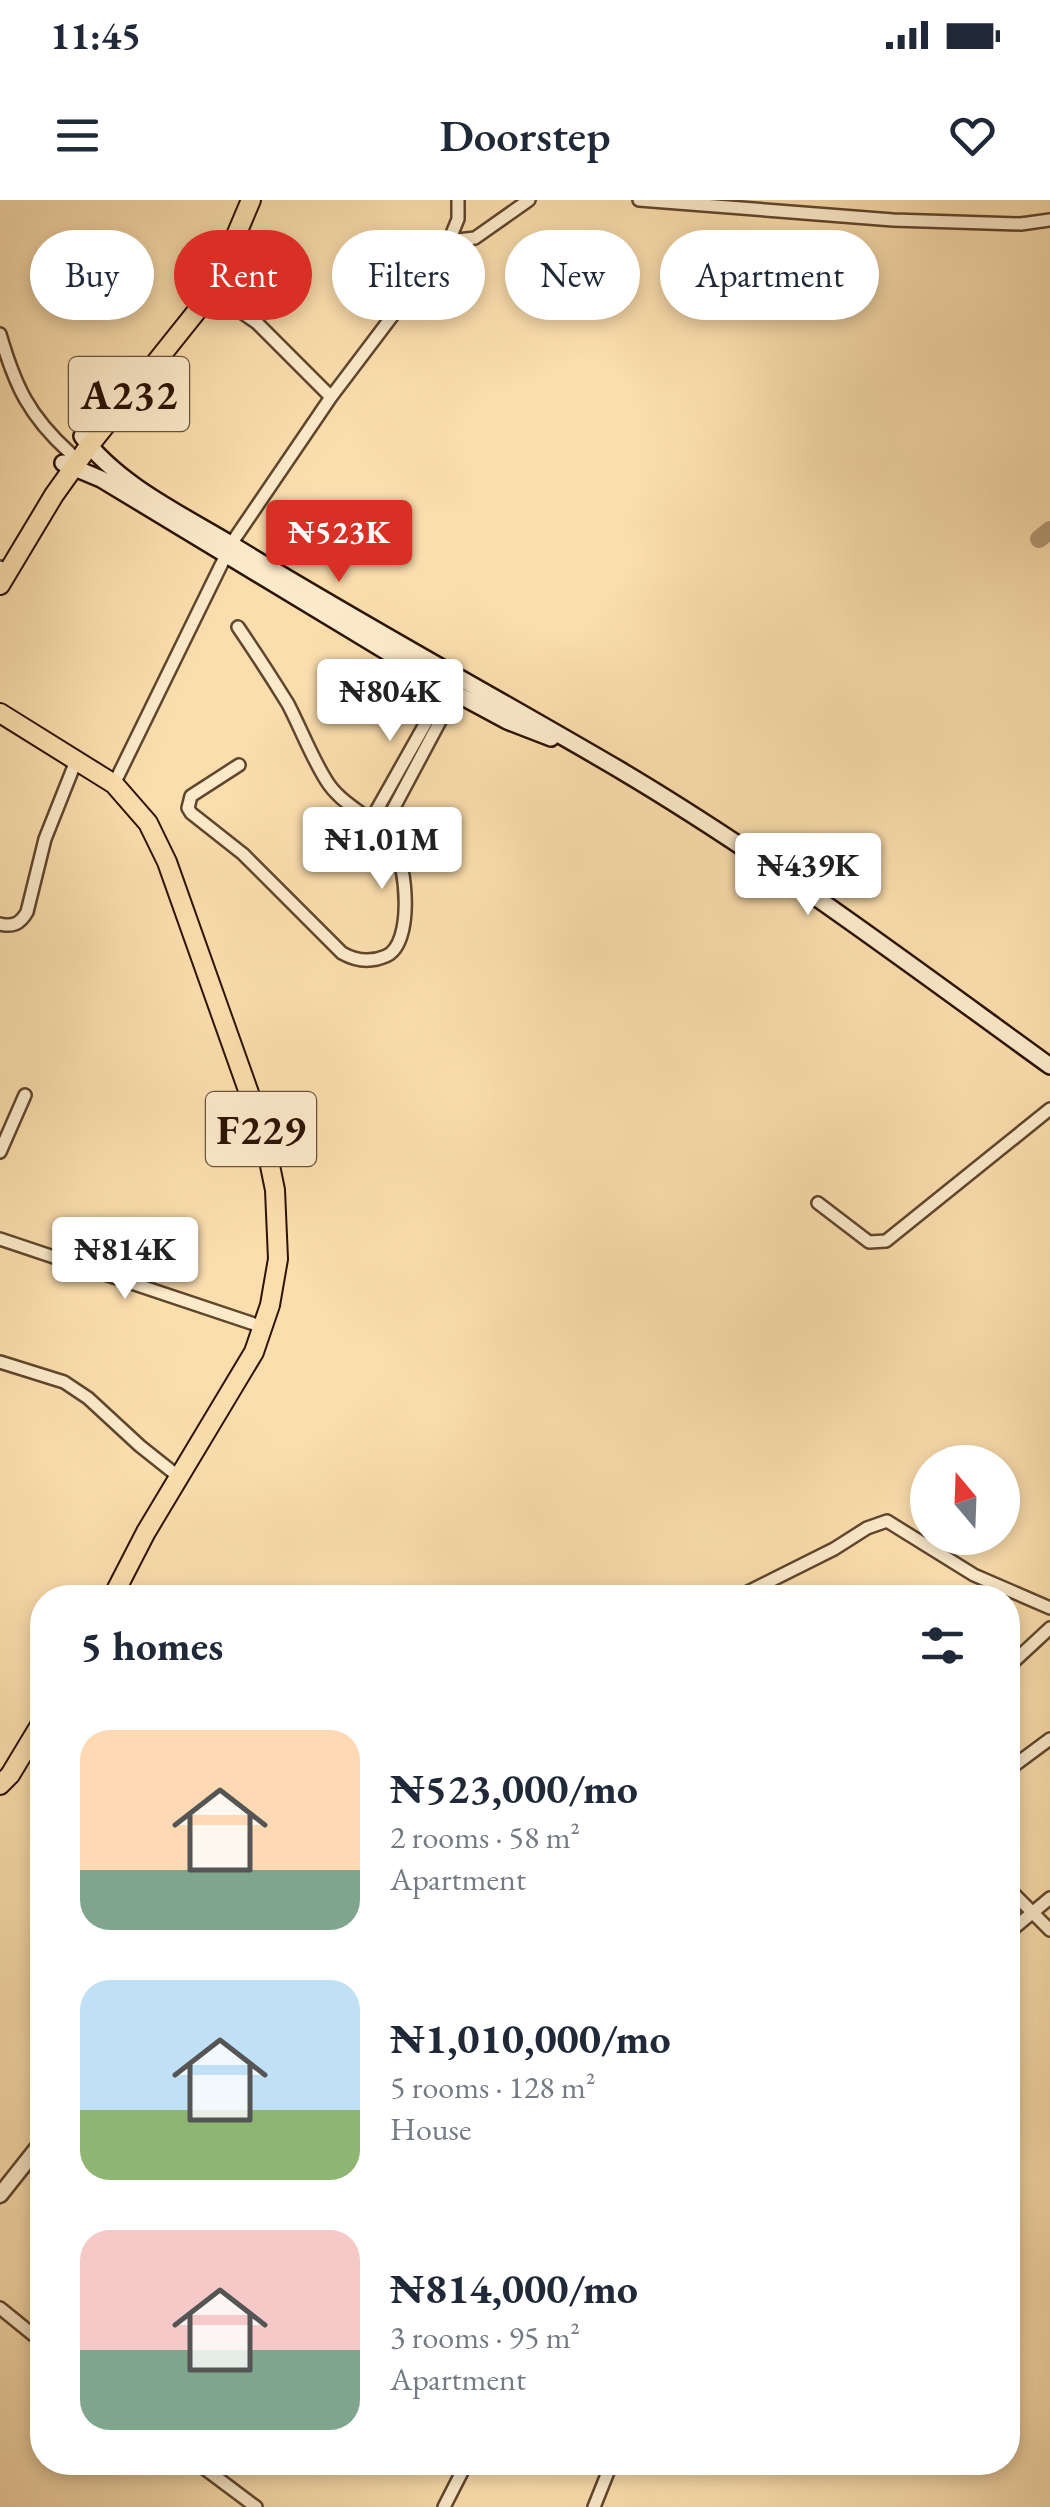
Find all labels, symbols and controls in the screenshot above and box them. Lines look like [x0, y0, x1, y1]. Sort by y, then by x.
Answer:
text: 11:45 [50, 11, 141, 60]
text: Doorstep [439, 106, 611, 164]
icon: menu [50, 108, 105, 163]
icon: heart [945, 108, 1000, 163]
chip: Buy [30, 230, 154, 320]
chip: Rent [174, 230, 312, 320]
chip: Filters [332, 230, 485, 320]
chip: New [505, 230, 640, 320]
chip: Apartment [660, 230, 879, 320]
road number: A232 [69, 357, 189, 431]
pin: ₦523K [269, 500, 409, 585]
text: ₦523K [288, 511, 390, 553]
pin: ₦804K [320, 659, 460, 744]
text: ₦804K [339, 670, 441, 712]
pin: ₦1.01M [301, 807, 463, 892]
text: ₦1.01M [325, 818, 439, 860]
pin: ₦439K [738, 833, 878, 918]
text: ₦439K [757, 844, 859, 886]
road number: F229 [206, 1092, 316, 1166]
pin: ₦814K [55, 1217, 195, 1302]
text: ₦814K [74, 1228, 176, 1270]
north arrow [910, 1445, 1020, 1555]
map controls [910, 1445, 1020, 1555]
text: 5 homes [80, 1618, 223, 1673]
icon: filters [915, 1618, 970, 1673]
text: ₦523,000/mo [390, 1761, 638, 1816]
icon: home [160, 1770, 280, 1890]
text: 2 rooms · 58 m² [390, 1816, 580, 1858]
text: Apartment [390, 1858, 526, 1900]
text: ₦1,010,000/mo [390, 2011, 671, 2066]
icon: home [160, 2020, 280, 2140]
text: 5 rooms · 128 m² [390, 2066, 596, 2108]
text: House [390, 2108, 471, 2150]
text: ₦814,000/mo [390, 2261, 638, 2316]
icon: home [160, 2270, 280, 2390]
text: 3 rooms · 95 m² [390, 2316, 580, 2358]
text: Apartment [390, 2358, 526, 2400]

